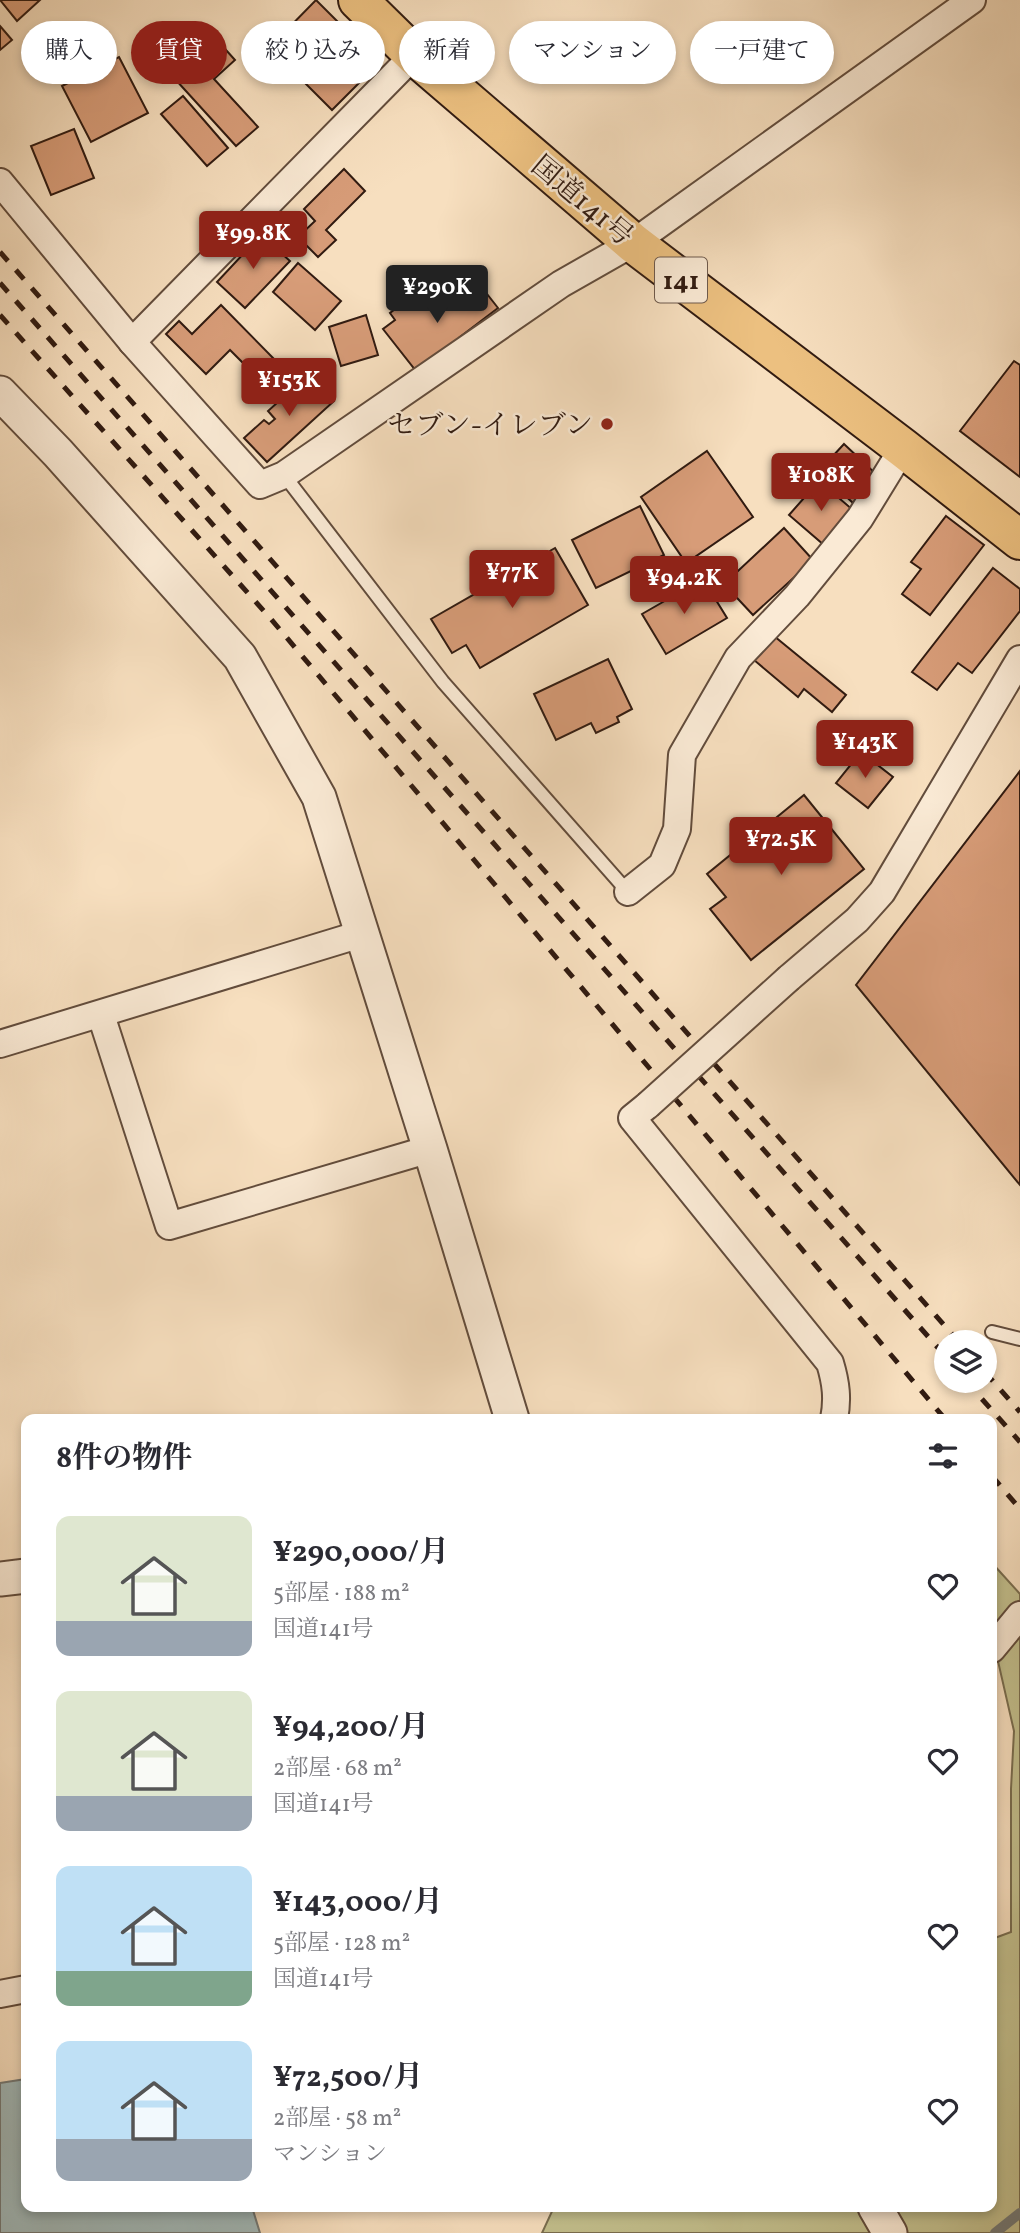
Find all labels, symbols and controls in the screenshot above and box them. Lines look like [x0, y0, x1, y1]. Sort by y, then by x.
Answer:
chip: 購入 [21, 21, 117, 84]
chip: 賃貸 [131, 21, 227, 84]
chip: 絞り込み [241, 21, 385, 84]
chip: 新着 [399, 21, 495, 84]
chip: マンション [509, 21, 676, 84]
chip: 一戸建て [690, 21, 834, 84]
street label: 国道141号 [522, 148, 641, 256]
pin: ¥99.8K [196, 212, 310, 271]
text: ¥99.8K [215, 218, 291, 250]
road number: 141 [655, 258, 707, 302]
pin: ¥290K [388, 266, 486, 325]
text: ¥290K [402, 272, 472, 304]
pin: ¥153K [240, 358, 338, 418]
text: ¥153K [257, 365, 321, 397]
place label: セブン-イレブン [388, 407, 593, 446]
marker: セブン-イレブン [599, 416, 615, 432]
pin: ¥108K [772, 454, 870, 513]
text: ¥108K [787, 460, 855, 492]
pin: ¥77K [471, 550, 553, 610]
pin: ¥94.2K [627, 556, 741, 616]
text: ¥77K [485, 557, 539, 589]
text: ¥94.2K [646, 563, 722, 595]
pin: ¥143K [816, 720, 914, 780]
text: ¥143K [832, 727, 898, 759]
pin: ¥72.5K [724, 818, 838, 877]
text: ¥72.5K [745, 824, 817, 856]
map controls [934, 1330, 997, 1393]
button: layers [934, 1330, 997, 1393]
icon: filters [924, 1437, 962, 1475]
text: 8件の物件 [56, 1438, 192, 1480]
text: ¥290,000/月 [273, 1532, 449, 1574]
icon: home [112, 1544, 196, 1628]
icon: heart [924, 1567, 962, 1605]
text: 5部屋 · 188 m² [273, 1578, 410, 1610]
text: 国道141号 [273, 1614, 374, 1646]
text: ¥94,200/月 [273, 1707, 429, 1749]
icon: home [112, 1719, 196, 1803]
icon: heart [924, 1742, 962, 1780]
text: 2部屋 · 68 m² [273, 1753, 402, 1785]
text: 国道141号 [273, 1789, 374, 1821]
text: ¥143,000/月 [273, 1882, 443, 1924]
icon: home [112, 1894, 196, 1978]
icon: heart [924, 1917, 962, 1955]
text: 5部屋 · 128 m² [273, 1928, 410, 1960]
text: 国道141号 [273, 1964, 374, 1996]
text: ¥72,500/月 [273, 2057, 423, 2099]
icon: home [112, 2069, 196, 2153]
icon: heart [924, 2092, 962, 2130]
text: 2部屋 · 58 m² [273, 2103, 401, 2135]
text: マンション [273, 2139, 387, 2171]

